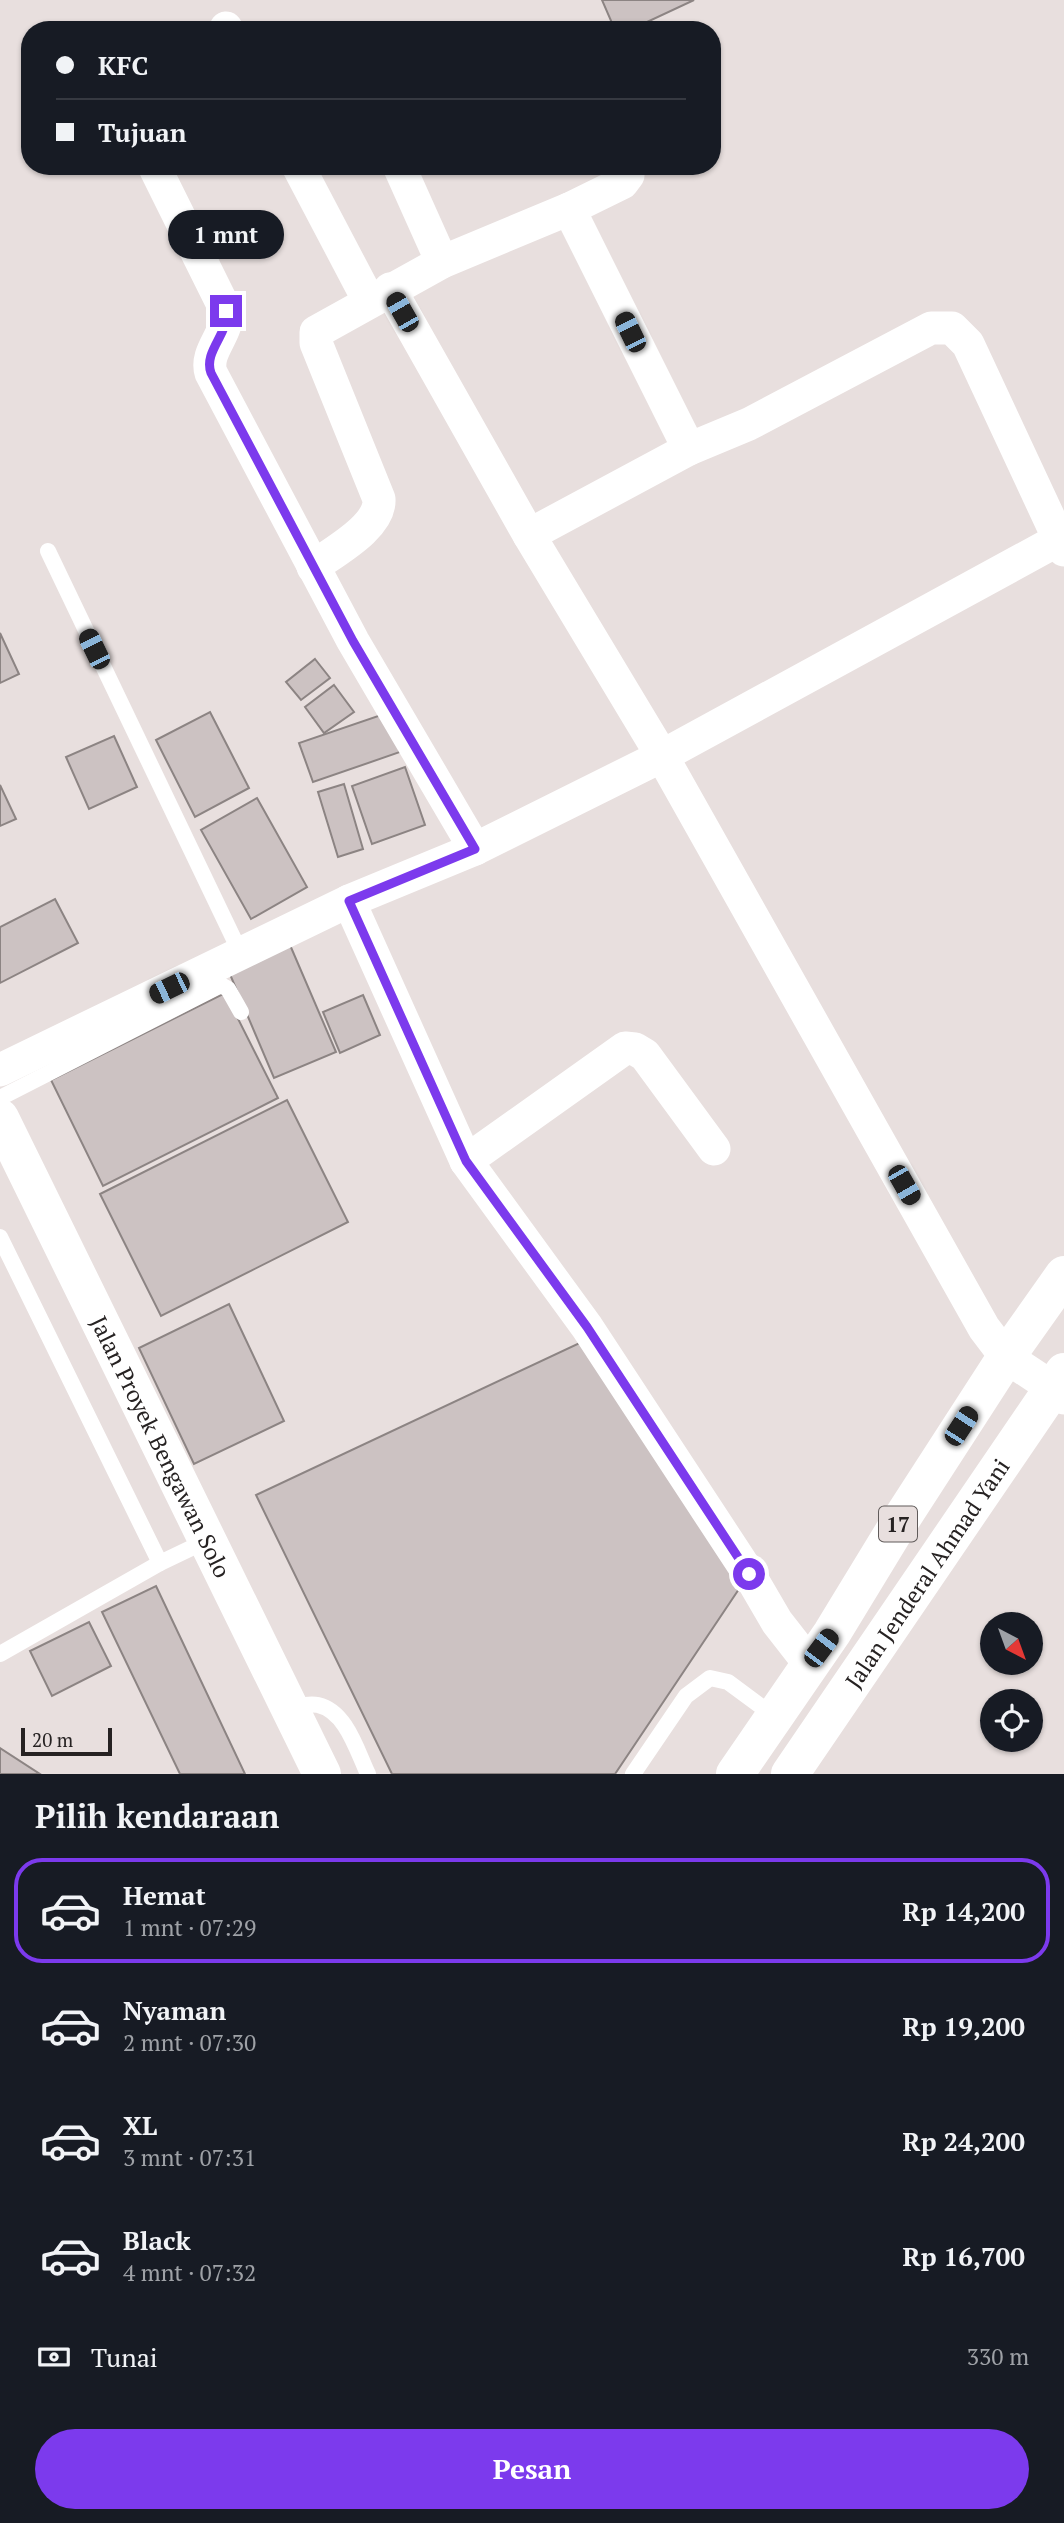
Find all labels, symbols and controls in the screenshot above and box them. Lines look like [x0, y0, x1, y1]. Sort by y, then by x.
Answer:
text: KFC [98, 48, 148, 82]
text: Tujuan [98, 115, 186, 149]
callout: 1 mnt [168, 210, 284, 258]
text: 1 mnt [194, 219, 258, 250]
car [383, 289, 422, 335]
route end [210, 295, 242, 327]
car [612, 309, 649, 355]
car [76, 626, 113, 672]
car [146, 969, 193, 1007]
car [885, 1162, 924, 1208]
street label: Jalan Proyek Bengawan Solo [84, 1310, 239, 1583]
car [941, 1403, 982, 1449]
street label: Jalan Jenderal Ahmad Yani [838, 1452, 1016, 1694]
road number: 17 [879, 1506, 917, 1542]
route start [733, 1558, 765, 1590]
north arrow [980, 1612, 1043, 1675]
map controls [980, 1612, 1043, 1752]
car [800, 1625, 843, 1671]
button: locate [980, 1689, 1043, 1752]
scale bar [21, 1725, 112, 1757]
text: 20 m [32, 1727, 73, 1752]
text: Pilih kendaraan [35, 1795, 279, 1837]
text: Hemat [123, 1878, 206, 1912]
icon: car [39, 1879, 102, 1942]
text: Rp 14,200 [903, 1894, 1025, 1928]
text: 1 mnt · 07:29 [123, 1912, 256, 1943]
text: Nyaman [123, 1993, 226, 2027]
icon: car [39, 1994, 102, 2057]
text: Rp 19,200 [903, 2009, 1025, 2043]
text: 2 mnt · 07:30 [123, 2027, 256, 2058]
text: XL [123, 2108, 157, 2142]
icon: car [39, 2109, 102, 2172]
text: Rp 24,200 [903, 2124, 1025, 2158]
text: 3 mnt · 07:31 [123, 2142, 256, 2173]
text: Black [123, 2223, 191, 2257]
icon: car [39, 2224, 102, 2287]
text: Rp 16,700 [903, 2239, 1025, 2273]
text: 4 mnt · 07:32 [123, 2257, 256, 2288]
icon: cash [35, 2338, 73, 2376]
text: Tunai [91, 2340, 158, 2374]
text: 330 m [967, 2341, 1029, 2372]
button: Pesan [35, 2429, 1029, 2509]

